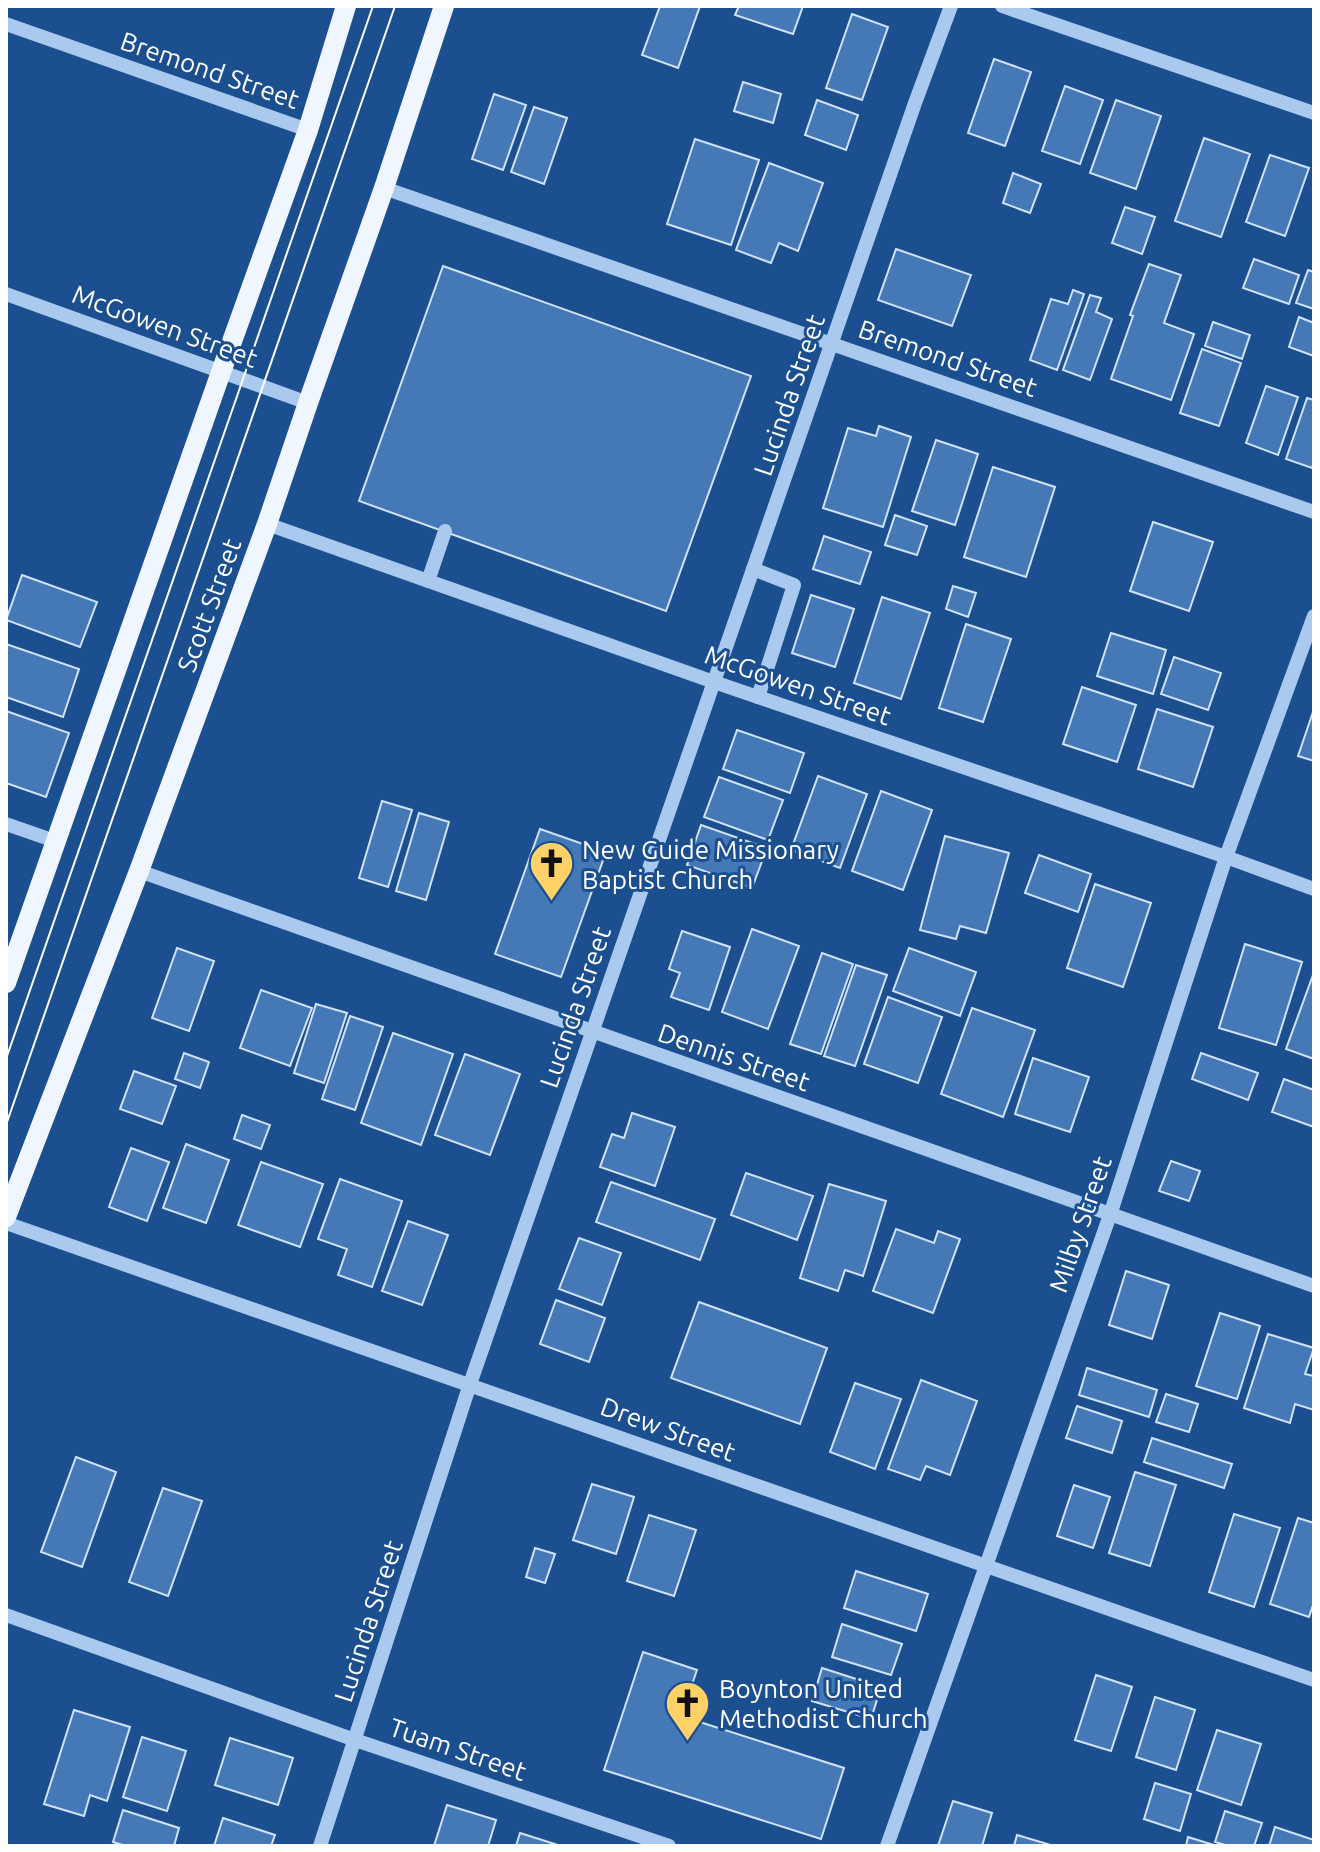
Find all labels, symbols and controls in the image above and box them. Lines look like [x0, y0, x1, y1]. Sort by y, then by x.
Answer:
street label: Bremond Street [117, 26, 303, 114]
street label: McGowen Street [68, 279, 262, 373]
street label: Lucinda Street [748, 311, 830, 479]
street label: Bremond Street [855, 314, 1041, 402]
street label: Scott Street [171, 534, 247, 676]
street label: McGowen Street [701, 640, 895, 730]
place label: New Guide Missionary Baptist Church [582, 835, 839, 894]
church icon: New Guide Missionary Baptist Church [527, 840, 575, 903]
street label: Lucinda Street [534, 923, 616, 1091]
street label: Dennis Street [654, 1017, 814, 1097]
street label: Milby Street [1043, 1152, 1117, 1296]
street label: Drew Street [597, 1391, 739, 1467]
street label: Lucinda Street [328, 1536, 408, 1706]
place label: Boynton United Methodist Church [719, 1674, 928, 1733]
church icon: Boynton United Methodist Church [664, 1679, 712, 1742]
street label: Tuam Street [386, 1712, 530, 1786]

